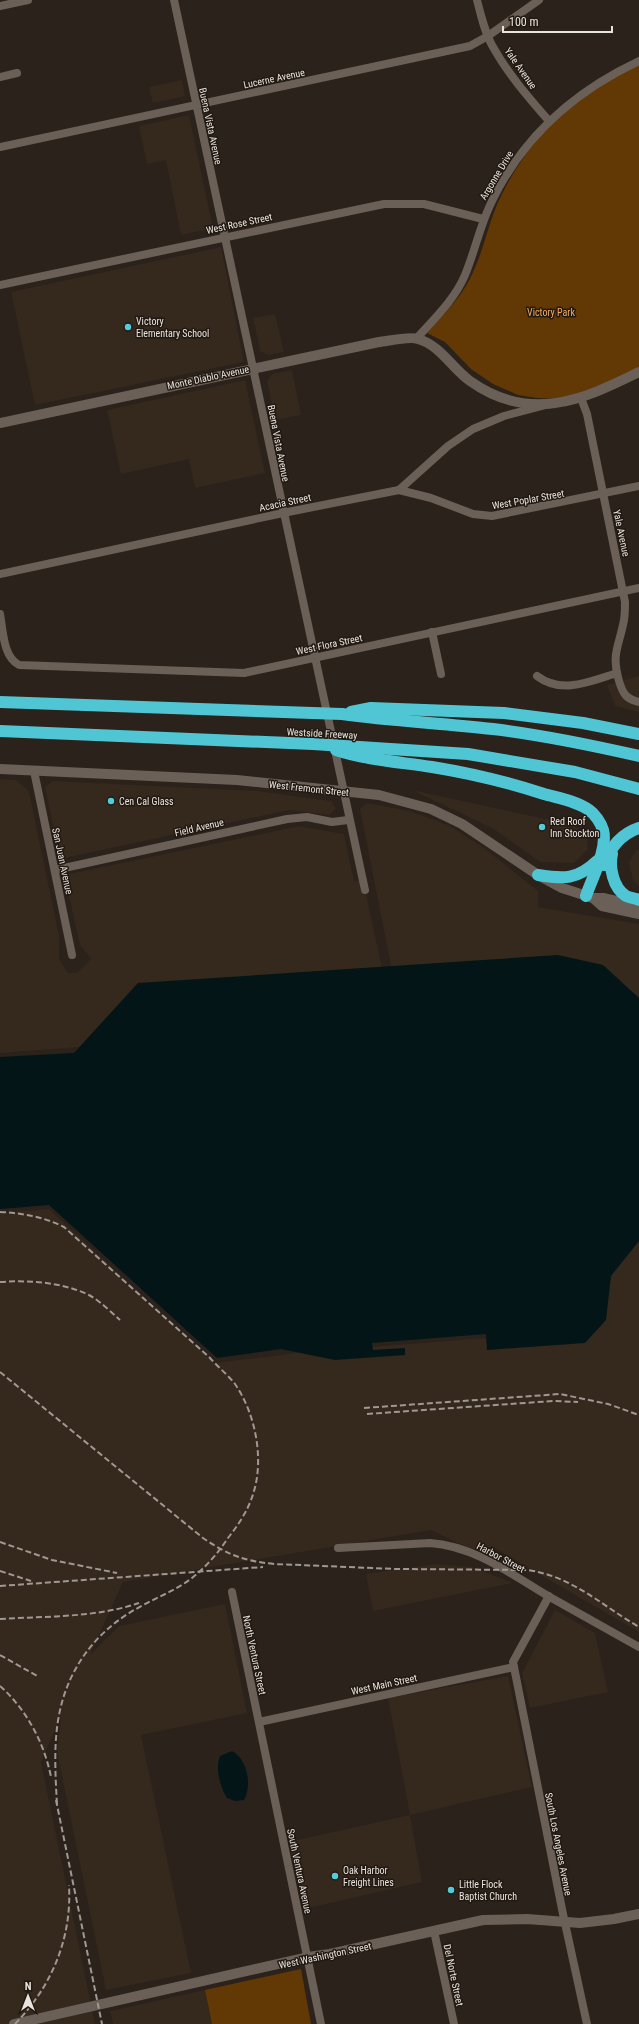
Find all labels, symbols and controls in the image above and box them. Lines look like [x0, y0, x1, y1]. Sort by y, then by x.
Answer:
scale bar [503, 8, 612, 34]
text: 100 m [509, 15, 539, 29]
street label: Yale Avenue [502, 46, 539, 91]
street label: Lucerne Avenue [242, 67, 306, 90]
street label: Buena Vista Avenue [197, 87, 224, 166]
street label: Argonne Drive [477, 148, 516, 202]
street label: West Rose Street [205, 211, 273, 236]
park label: Victory Park [527, 307, 575, 318]
place label: Victory Elementary School [136, 316, 209, 339]
marker: Victory Elementary School [123, 322, 133, 332]
street label: Monte Diablo Avenue [166, 363, 250, 392]
street label: Buena Vista Avenue [266, 404, 291, 483]
street label: West Poplar Street [491, 488, 565, 511]
street label: Acacia Street [258, 492, 312, 513]
street label: Yale Avenue [611, 509, 632, 558]
street label: West Flora Street [295, 632, 363, 657]
street label: Westside Freeway [286, 726, 358, 741]
street label: West Fremont Street [268, 779, 350, 798]
marker: Cen Cal Glass [106, 796, 116, 806]
place label: Cen Cal Glass [119, 796, 174, 807]
street label: Field Avenue [173, 816, 225, 838]
place label: Red Roof Inn Stockton [550, 816, 600, 839]
marker: Red Roof Inn Stockton [537, 822, 547, 832]
street label: San Juan Avenue [50, 827, 75, 896]
street label: Harbor Street [475, 1540, 527, 1575]
street label: North Ventura Street [241, 1614, 268, 1696]
street label: West Main Street [350, 1672, 418, 1697]
street label: South Los Angeles Avenue [543, 1792, 574, 1897]
street label: South Ventura Avenue [285, 1828, 314, 1915]
place label: Oak Harbor Freight Lines [343, 1865, 394, 1888]
marker: Oak Harbor Freight Lines [330, 1871, 340, 1881]
place label: Little Flock Baptist Church [459, 1879, 517, 1902]
marker: Little Flock Baptist Church [446, 1885, 456, 1895]
street label: West Washington Street [278, 1940, 372, 1971]
street label: Del Norte Street [442, 1943, 465, 2007]
north arrow [8, 1976, 48, 2016]
text: N [25, 1980, 32, 1993]

